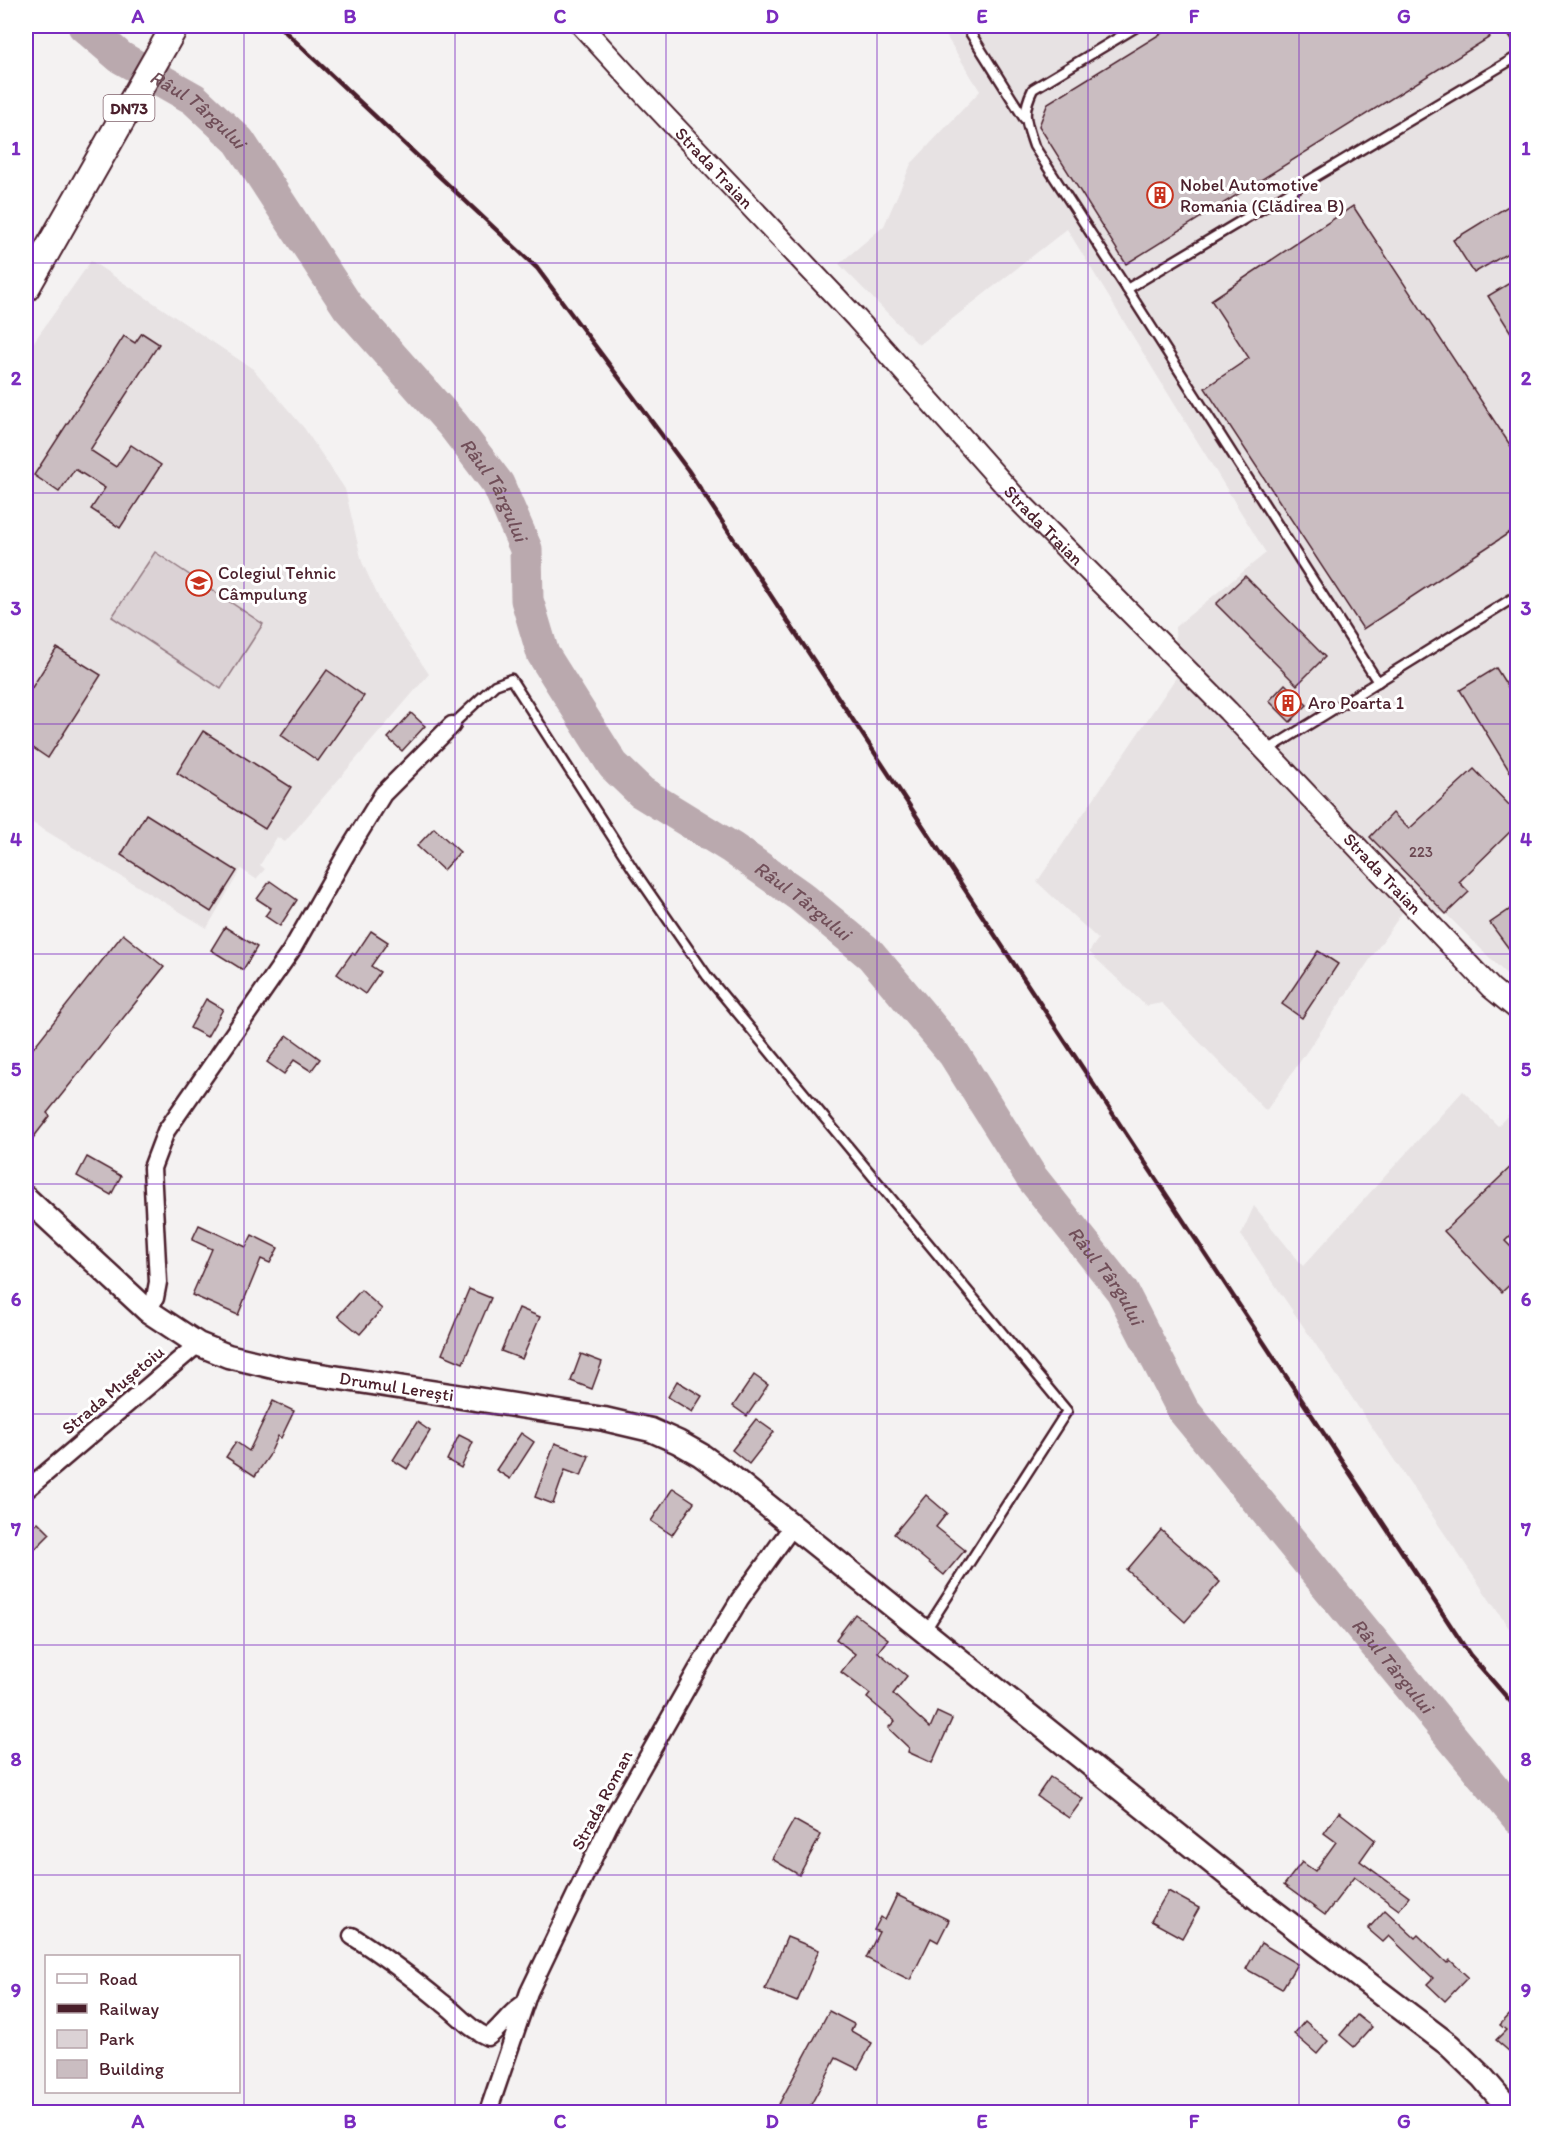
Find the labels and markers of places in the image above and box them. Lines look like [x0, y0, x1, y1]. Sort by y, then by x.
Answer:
place label: Nobel Automotive Romania (Clădirea B) [1180, 174, 1344, 217]
building icon: Nobel Automotive Romania (Clădirea B) [1145, 180, 1175, 210]
place label: Colegiul Tehnic Câmpulung [218, 562, 336, 605]
school or university icon: Colegiul Tehnic Câmpulung [184, 568, 214, 598]
building icon: Aro Poarta 1 [1273, 688, 1303, 718]
place label: Aro Poarta 1 [1308, 692, 1404, 714]

